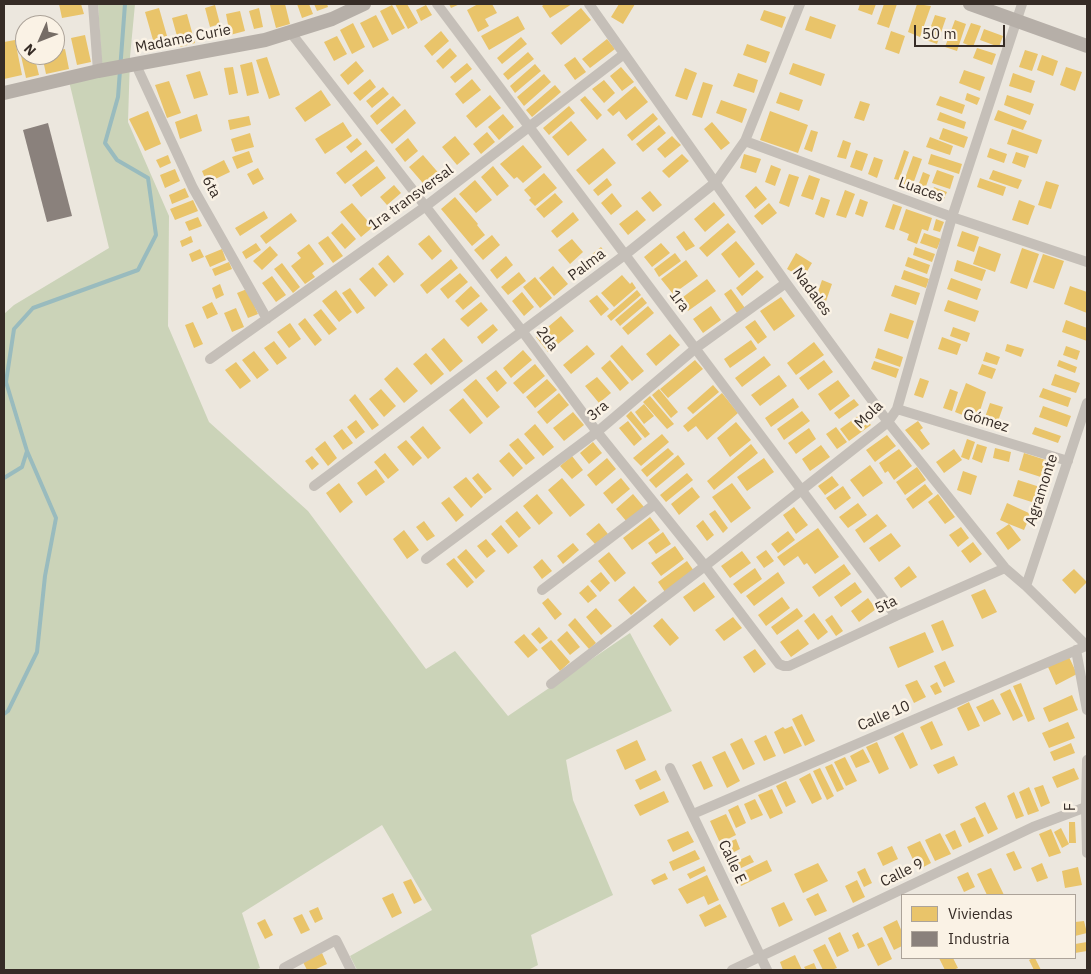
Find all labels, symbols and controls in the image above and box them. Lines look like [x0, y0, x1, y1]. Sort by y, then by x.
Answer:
north arrow [15, 15, 65, 65]
scale bar [916, 15, 1007, 47]
street label: Madame Curie [134, 21, 232, 57]
text: 50 m [922, 24, 957, 43]
text: N [20, 40, 40, 60]
street label: 1ra transversal [365, 161, 457, 235]
street label: 6ta [198, 173, 224, 201]
street label: Luaces [896, 174, 946, 206]
street label: Palma [565, 245, 609, 285]
street label: Nadales [789, 264, 835, 320]
street label: 1ra [665, 287, 693, 315]
street label: 2da [532, 323, 562, 355]
street label: 3ra [584, 397, 612, 425]
street label: Mola [851, 397, 887, 433]
street label: Gómez [961, 406, 1011, 436]
street label: Agramonte [1022, 452, 1062, 528]
street label: 5ta [872, 592, 900, 618]
street label: Calle 10 [855, 697, 913, 735]
street label: F [1062, 803, 1080, 811]
street label: Calle E [714, 837, 750, 887]
street label: Calle 9 [877, 855, 927, 891]
legend [901, 894, 1076, 959]
text: Viviendas [948, 904, 1013, 923]
text: Industria [948, 929, 1009, 948]

